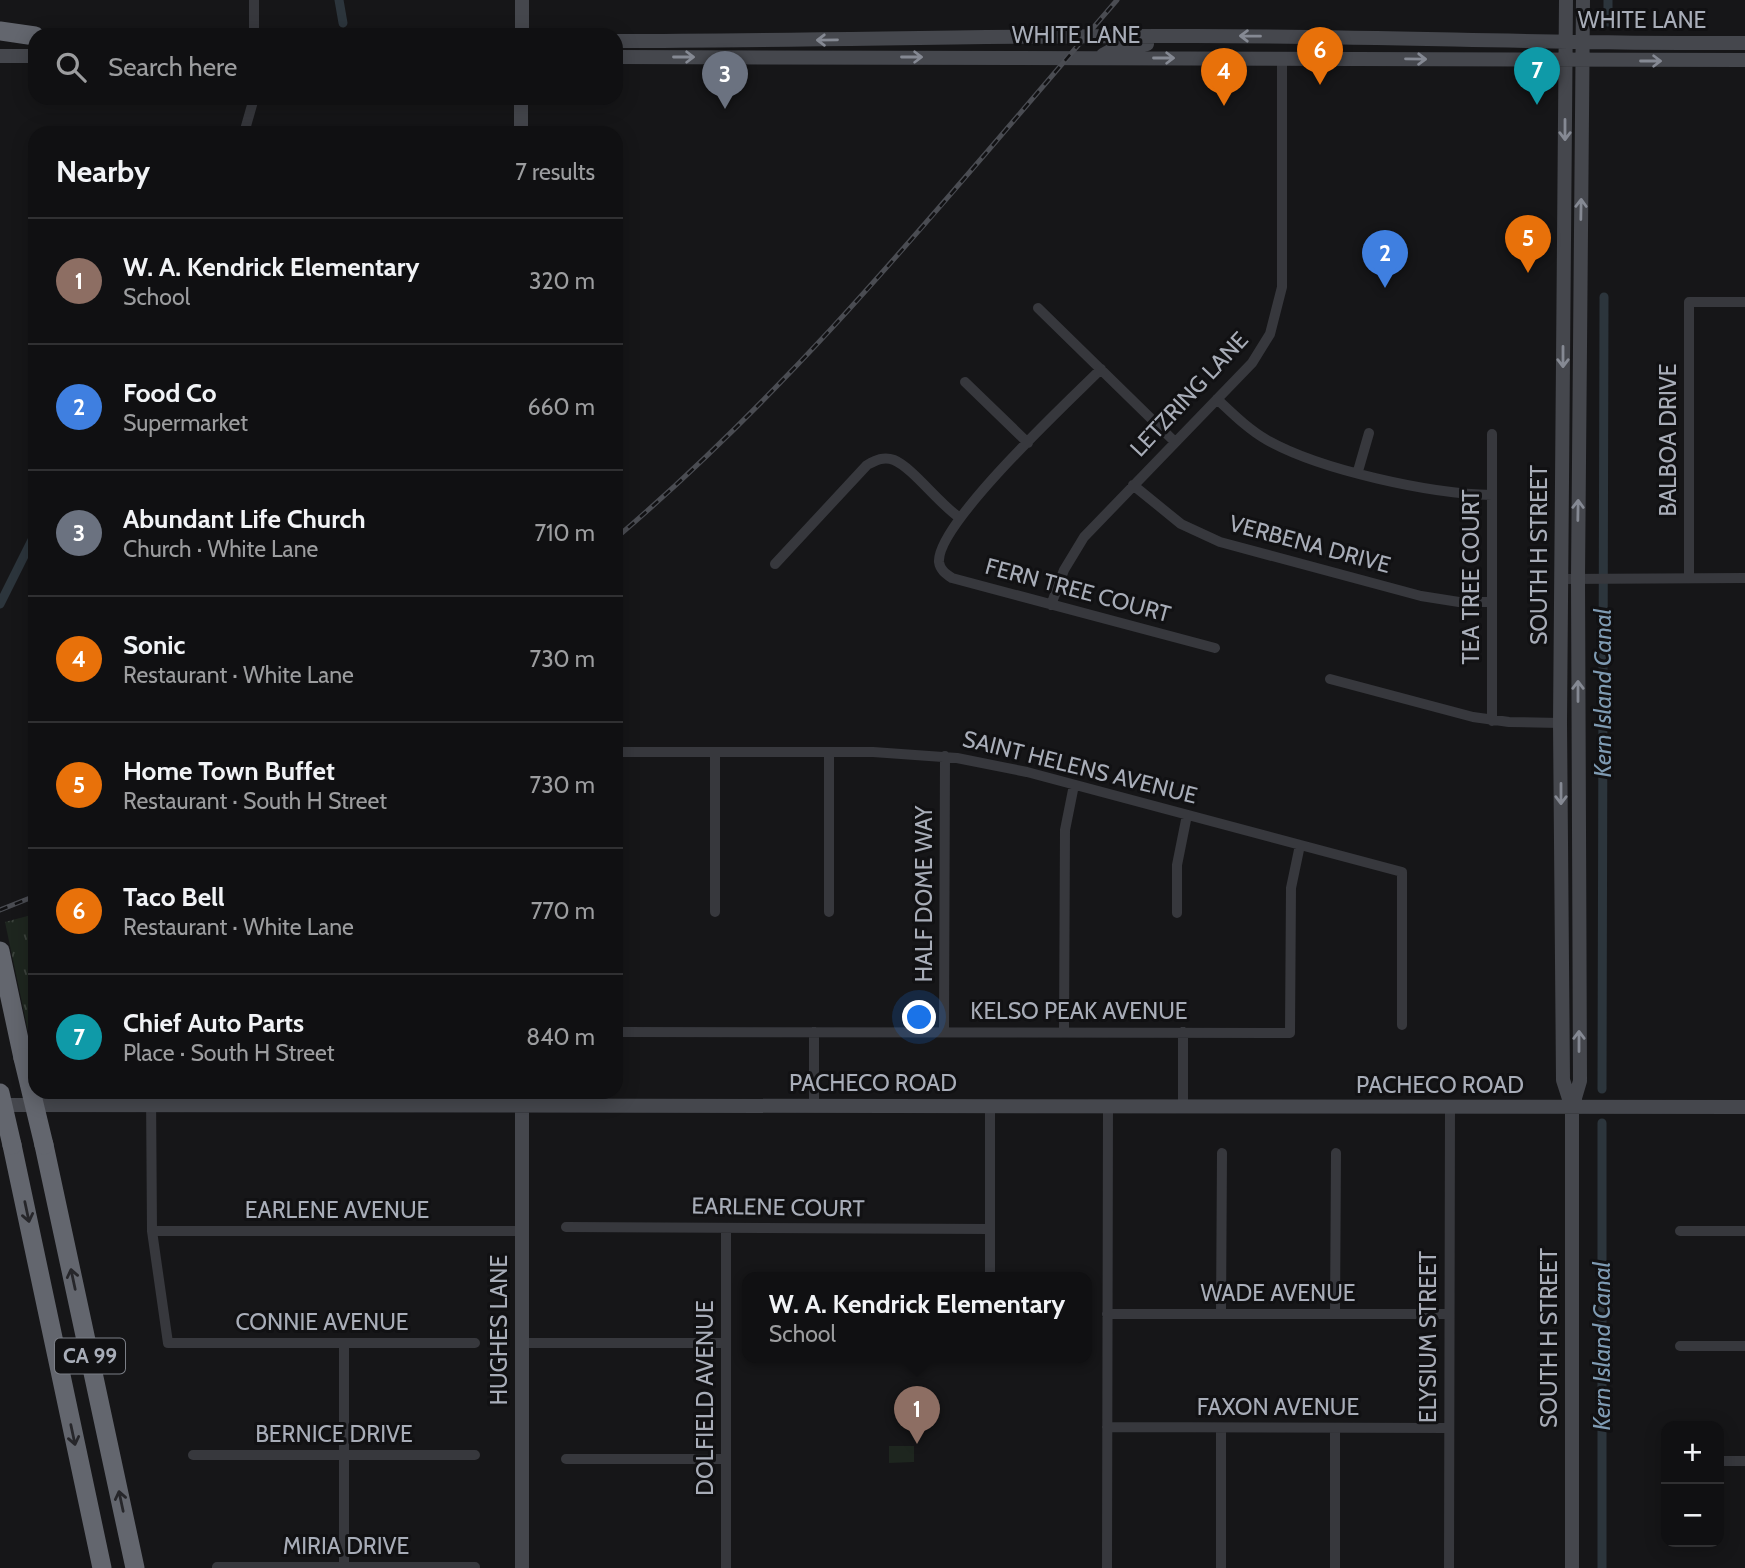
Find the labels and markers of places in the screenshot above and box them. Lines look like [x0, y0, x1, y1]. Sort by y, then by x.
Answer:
pin: 6 [1297, 27, 1343, 85]
pin: 7 [1514, 47, 1560, 105]
pin: 4 [1201, 48, 1247, 106]
pin: 3 [702, 51, 748, 109]
pin: 5 [1505, 215, 1551, 273]
pin: 2 [1362, 230, 1408, 288]
pin: 1 [894, 1386, 940, 1444]

